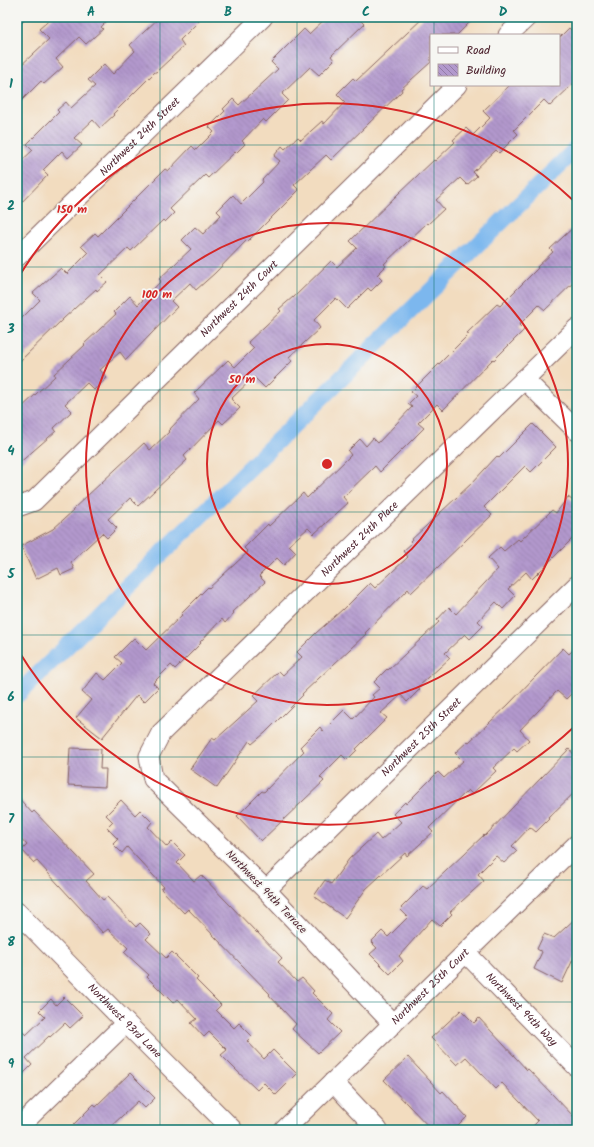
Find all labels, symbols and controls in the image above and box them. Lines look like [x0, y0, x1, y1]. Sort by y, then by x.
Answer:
text: A [87, 2, 95, 23]
text: B [224, 2, 232, 23]
text: C [362, 2, 370, 23]
text: D [499, 2, 508, 23]
legend [430, 34, 560, 86]
text: Road [466, 41, 491, 60]
text: Building [466, 61, 506, 80]
text: 1 [9, 74, 13, 95]
street label: Northwest 24th Street [96, 93, 185, 181]
text: 2 [7, 196, 15, 217]
text: 150 m [57, 200, 87, 219]
street label: Northwest 24th Court [196, 256, 283, 342]
text: 100 m [142, 285, 172, 304]
text: 3 [6, 319, 15, 340]
text: 50 m [228, 370, 256, 389]
text: 4 [7, 441, 15, 462]
centre of rings [320, 457, 334, 471]
street label: Northwest 24th Place [317, 497, 403, 582]
text: 5 [7, 564, 16, 585]
text: 6 [7, 687, 15, 708]
street label: Northwest 25th Street [377, 693, 467, 781]
text: 7 [8, 809, 15, 830]
street label: Northwest 94th Terrace [221, 846, 311, 938]
text: 8 [7, 932, 15, 953]
street label: Northwest 25th Court [387, 944, 475, 1029]
street label: Northwest 94th Way [481, 969, 562, 1051]
street label: Northwest 93rd Lane [83, 979, 166, 1063]
text: 9 [8, 1054, 15, 1075]

